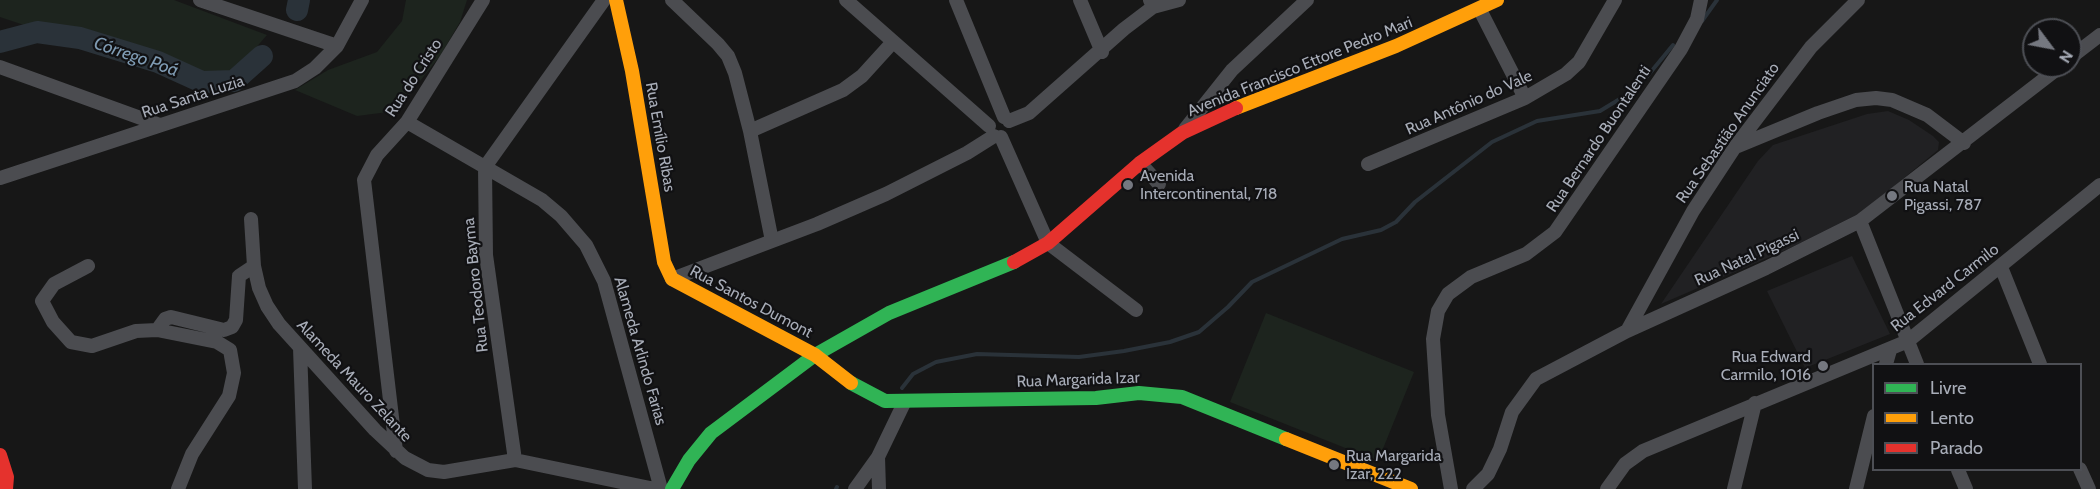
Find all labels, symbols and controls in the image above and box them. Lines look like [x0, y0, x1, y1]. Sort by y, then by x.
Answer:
street label: Avenida Francisco Ettore Pedro Mari [1185, 13, 1415, 121]
north arrow [2022, 18, 2082, 78]
water label: Córrego Poá [91, 32, 181, 82]
street label: Rua do Cristo [382, 35, 446, 121]
text: N [2055, 47, 2077, 67]
street label: Rua Sebastião Anunciato [1672, 59, 1784, 207]
street label: Rua Bernardo Buontalenti [1543, 62, 1655, 216]
street label: Rua Antônio do Vale [1403, 66, 1535, 140]
street label: Rua Santa Luzia [139, 71, 247, 123]
street label: Rua Emílio Ribas [641, 81, 679, 193]
place label: Avenida Intercontinental, 718 [1140, 166, 1277, 204]
place label: Rua Natal Pigassi, 787 [1904, 177, 1982, 215]
marker: Avenida Intercontinental, 718 [1121, 178, 1135, 192]
marker: Rua Natal Pigassi, 787 [1885, 189, 1899, 203]
street label: Rua Teodoro Bayma [459, 217, 493, 353]
street label: Rua Natal Pigassi [1692, 225, 1802, 291]
street label: Rua Edvard Carmilo [1887, 240, 2003, 336]
street label: Rua Santos Dumont [686, 262, 816, 342]
street label: Alameda Arlindo Farias [610, 274, 670, 428]
street label: Alameda Mauro Zelante [292, 316, 416, 446]
place label: Rua Edward Carmilo, 1016 [1721, 347, 1811, 385]
marker: Rua Edward Carmilo, 1016 [1816, 359, 1830, 373]
legend [1872, 363, 2082, 471]
street label: Rua Margarida Izar [1016, 368, 1140, 392]
text: Livre [1930, 377, 1966, 399]
text: Lento [1930, 407, 1974, 429]
text: Parado [1930, 437, 1983, 459]
place label: Rua Margarida Izar, 222 [1346, 446, 1441, 484]
marker: Rua Margarida Izar, 222 [1327, 458, 1341, 472]

